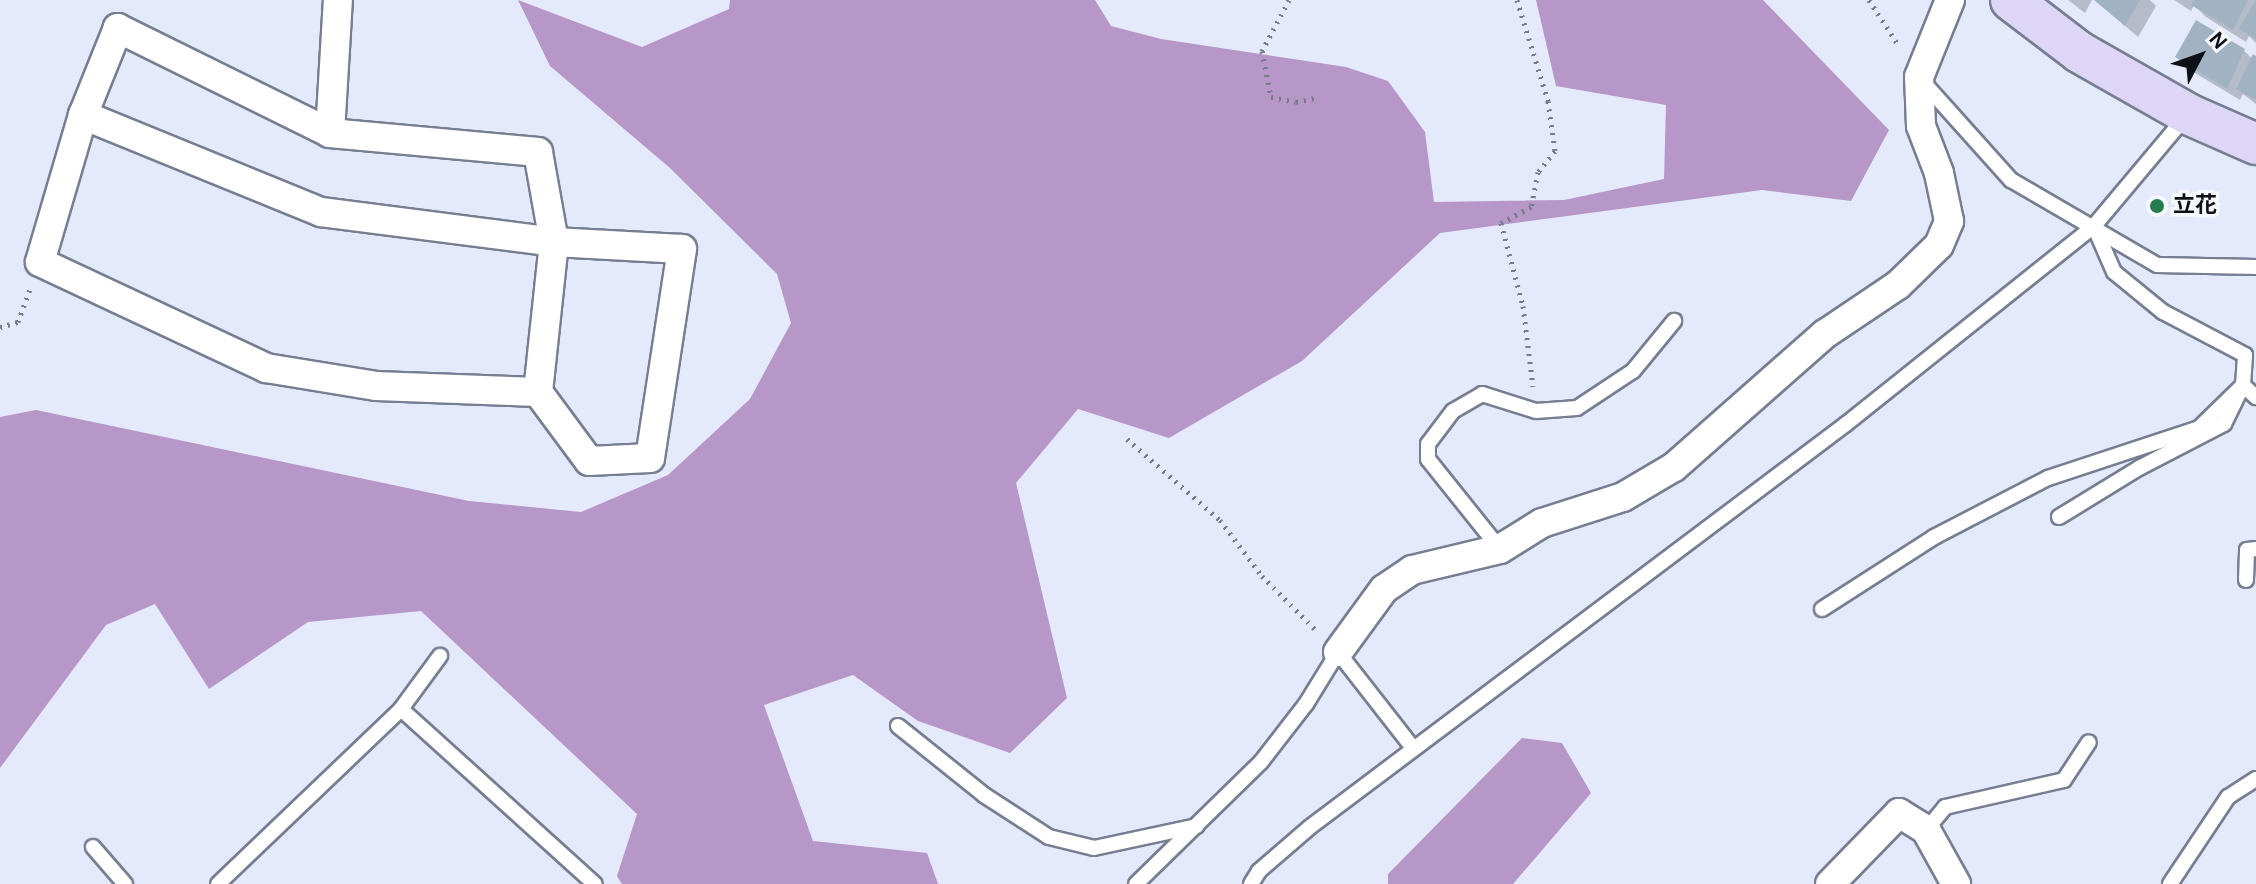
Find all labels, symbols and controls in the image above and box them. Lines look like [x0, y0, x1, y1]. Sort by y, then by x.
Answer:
north arrow [2160, 16, 2240, 96]
text: N [2203, 26, 2233, 55]
place label: 立花 [2173, 193, 2217, 219]
marker: 立花 [2148, 197, 2166, 215]

